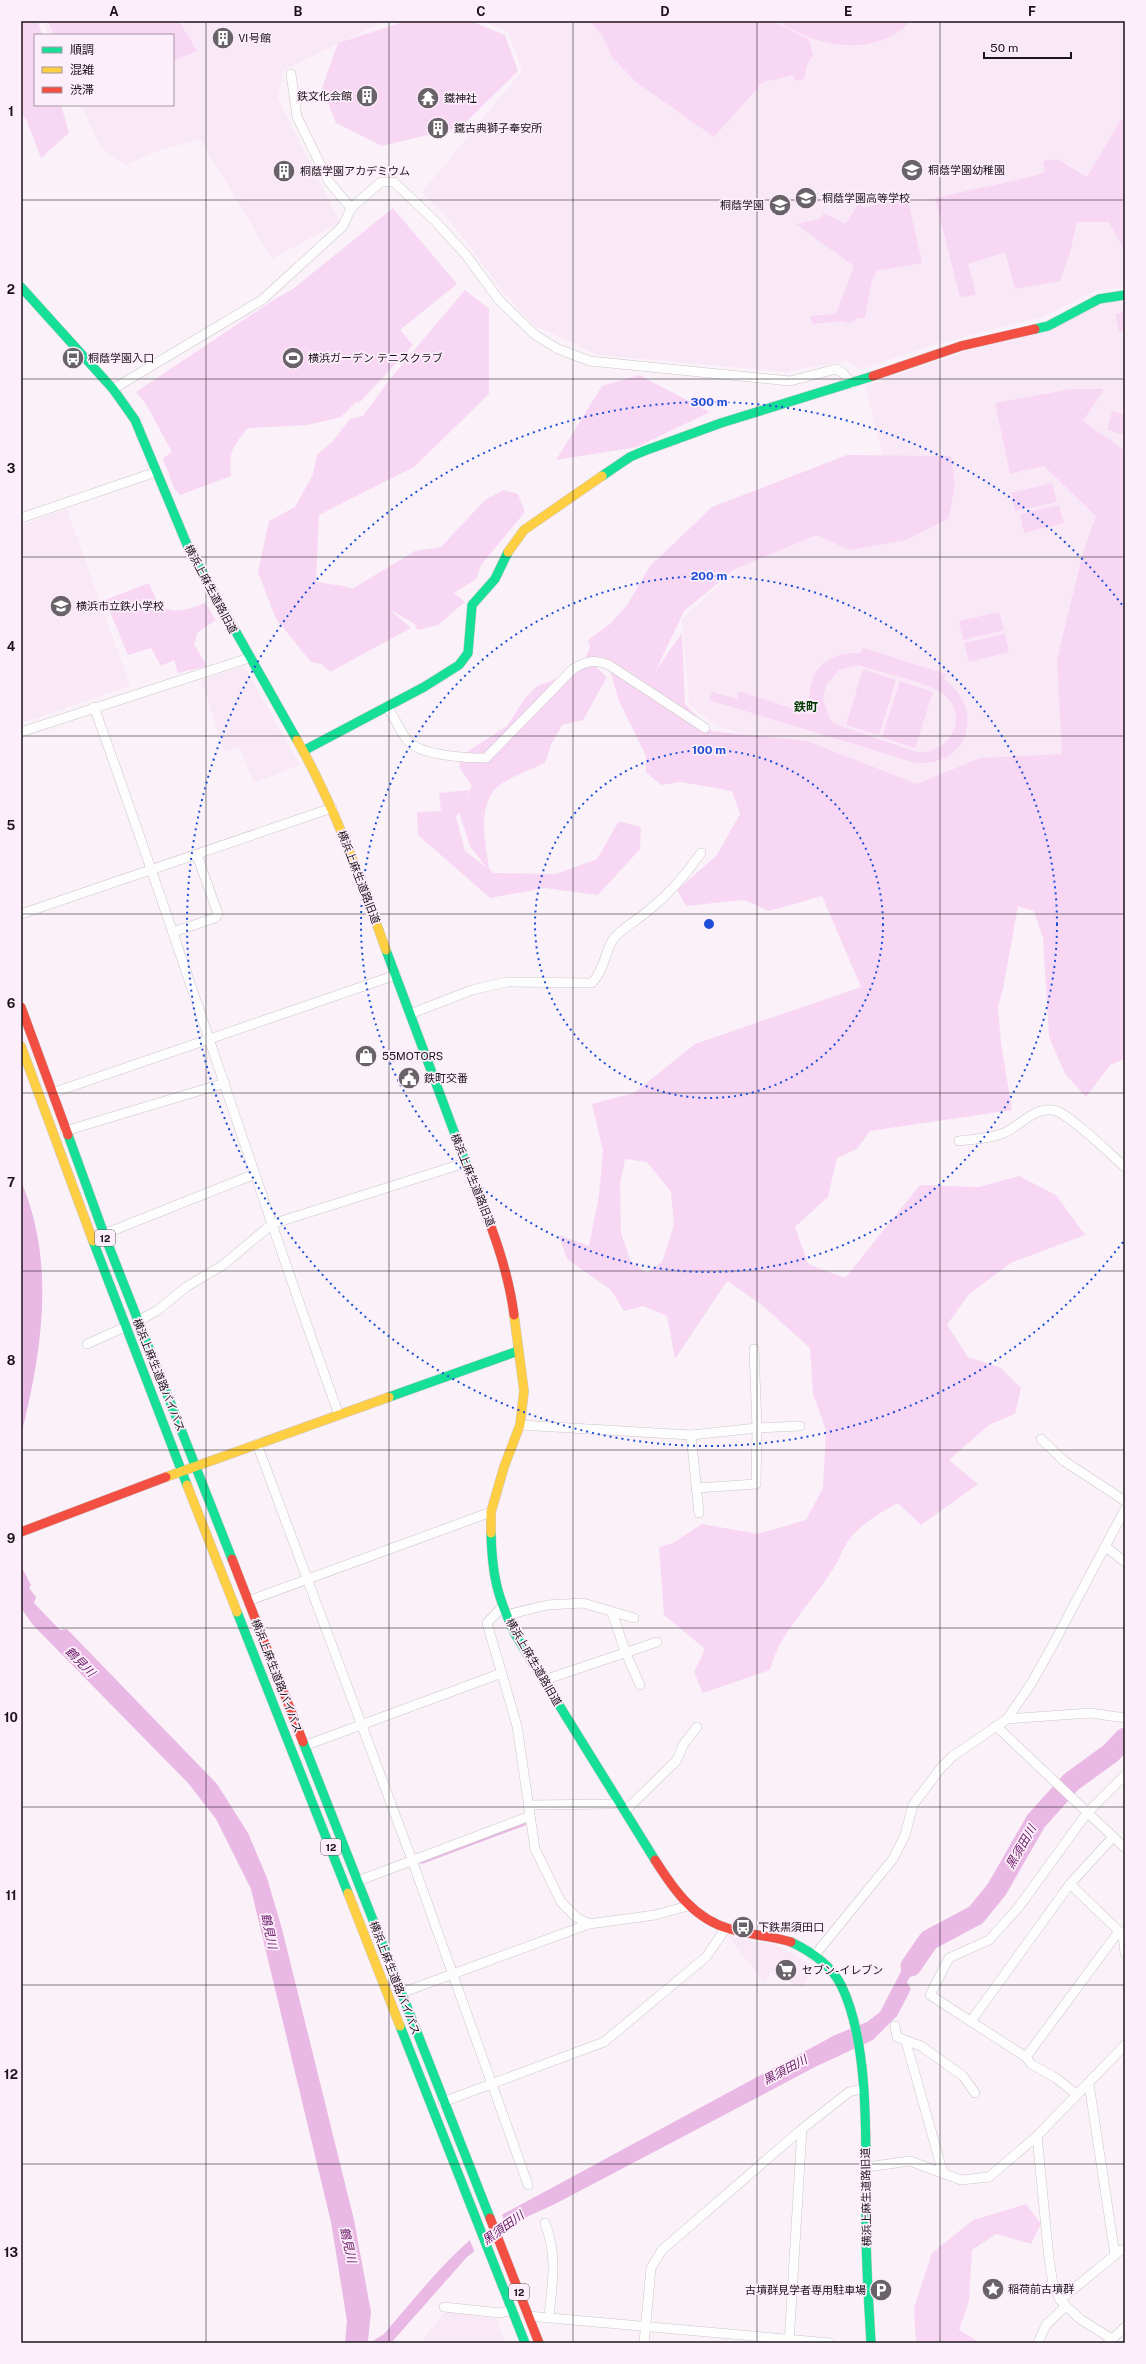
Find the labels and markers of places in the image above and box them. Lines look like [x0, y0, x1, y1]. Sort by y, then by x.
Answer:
building icon: Ⅵ号館 [210, 25, 236, 51]
place label: Ⅵ号館 [238, 32, 271, 44]
building icon: 鉄文化会館 [354, 83, 380, 109]
temple icon: 鐵神社 [415, 85, 441, 111]
place label: 鉄文化会館 [297, 90, 352, 102]
place label: 鐵神社 [444, 92, 477, 104]
building icon: 鐵古典獅子奉安所 [425, 115, 451, 141]
place label: 鐵古典獅子奉安所 [454, 122, 543, 134]
school or university icon: 桐蔭学園幼稚園 [899, 157, 925, 183]
building icon: 桐蔭学園アカデミウム [271, 158, 297, 184]
place label: 桐蔭学園幼稚園 [928, 164, 1005, 176]
place label: 桐蔭学園アカデミウム [300, 165, 410, 177]
school or university icon: 桐蔭学園高等学校 [793, 185, 819, 211]
school or university icon: 桐蔭学園 [767, 192, 793, 218]
place label: 桐蔭学園高等学校 [822, 192, 910, 204]
place label: 桐蔭学園 [720, 199, 764, 211]
bus stop icon: 桐蔭学園入口 [60, 345, 86, 371]
sports icon: 横浜ガーデン テニスクラブ [280, 345, 306, 371]
place label: 桐蔭学園入口 [88, 352, 154, 364]
place label: 横浜ガーデン テニスクラブ [308, 352, 443, 364]
school or university icon: 横浜市立鉄小学校 [48, 593, 74, 619]
place label: 横浜市立鉄小学校 [76, 600, 164, 612]
centre of rings [702, 917, 716, 931]
shop icon: 55MOTORS [353, 1043, 379, 1069]
place label: 55MOTORS [382, 1050, 443, 1062]
public building icon: 鉄町交番 [396, 1065, 422, 1091]
place label: 鉄町交番 [424, 1072, 468, 1084]
bus stop icon: 下鉄黒須田口 [730, 1914, 756, 1940]
place label: 下鉄黒須田口 [758, 1921, 824, 1933]
supermarket icon: セブン-イレブン [773, 1957, 799, 1983]
place label: セブン-イレブン [802, 1964, 883, 1976]
place icon: 稲荷前古墳群 [980, 2276, 1006, 2302]
parking icon: 古墳群見学者専用駐車場 [868, 2277, 894, 2303]
place label: 稲荷前古墳群 [1008, 2283, 1074, 2295]
place label: 古墳群見学者専用駐車場 [745, 2284, 866, 2296]

